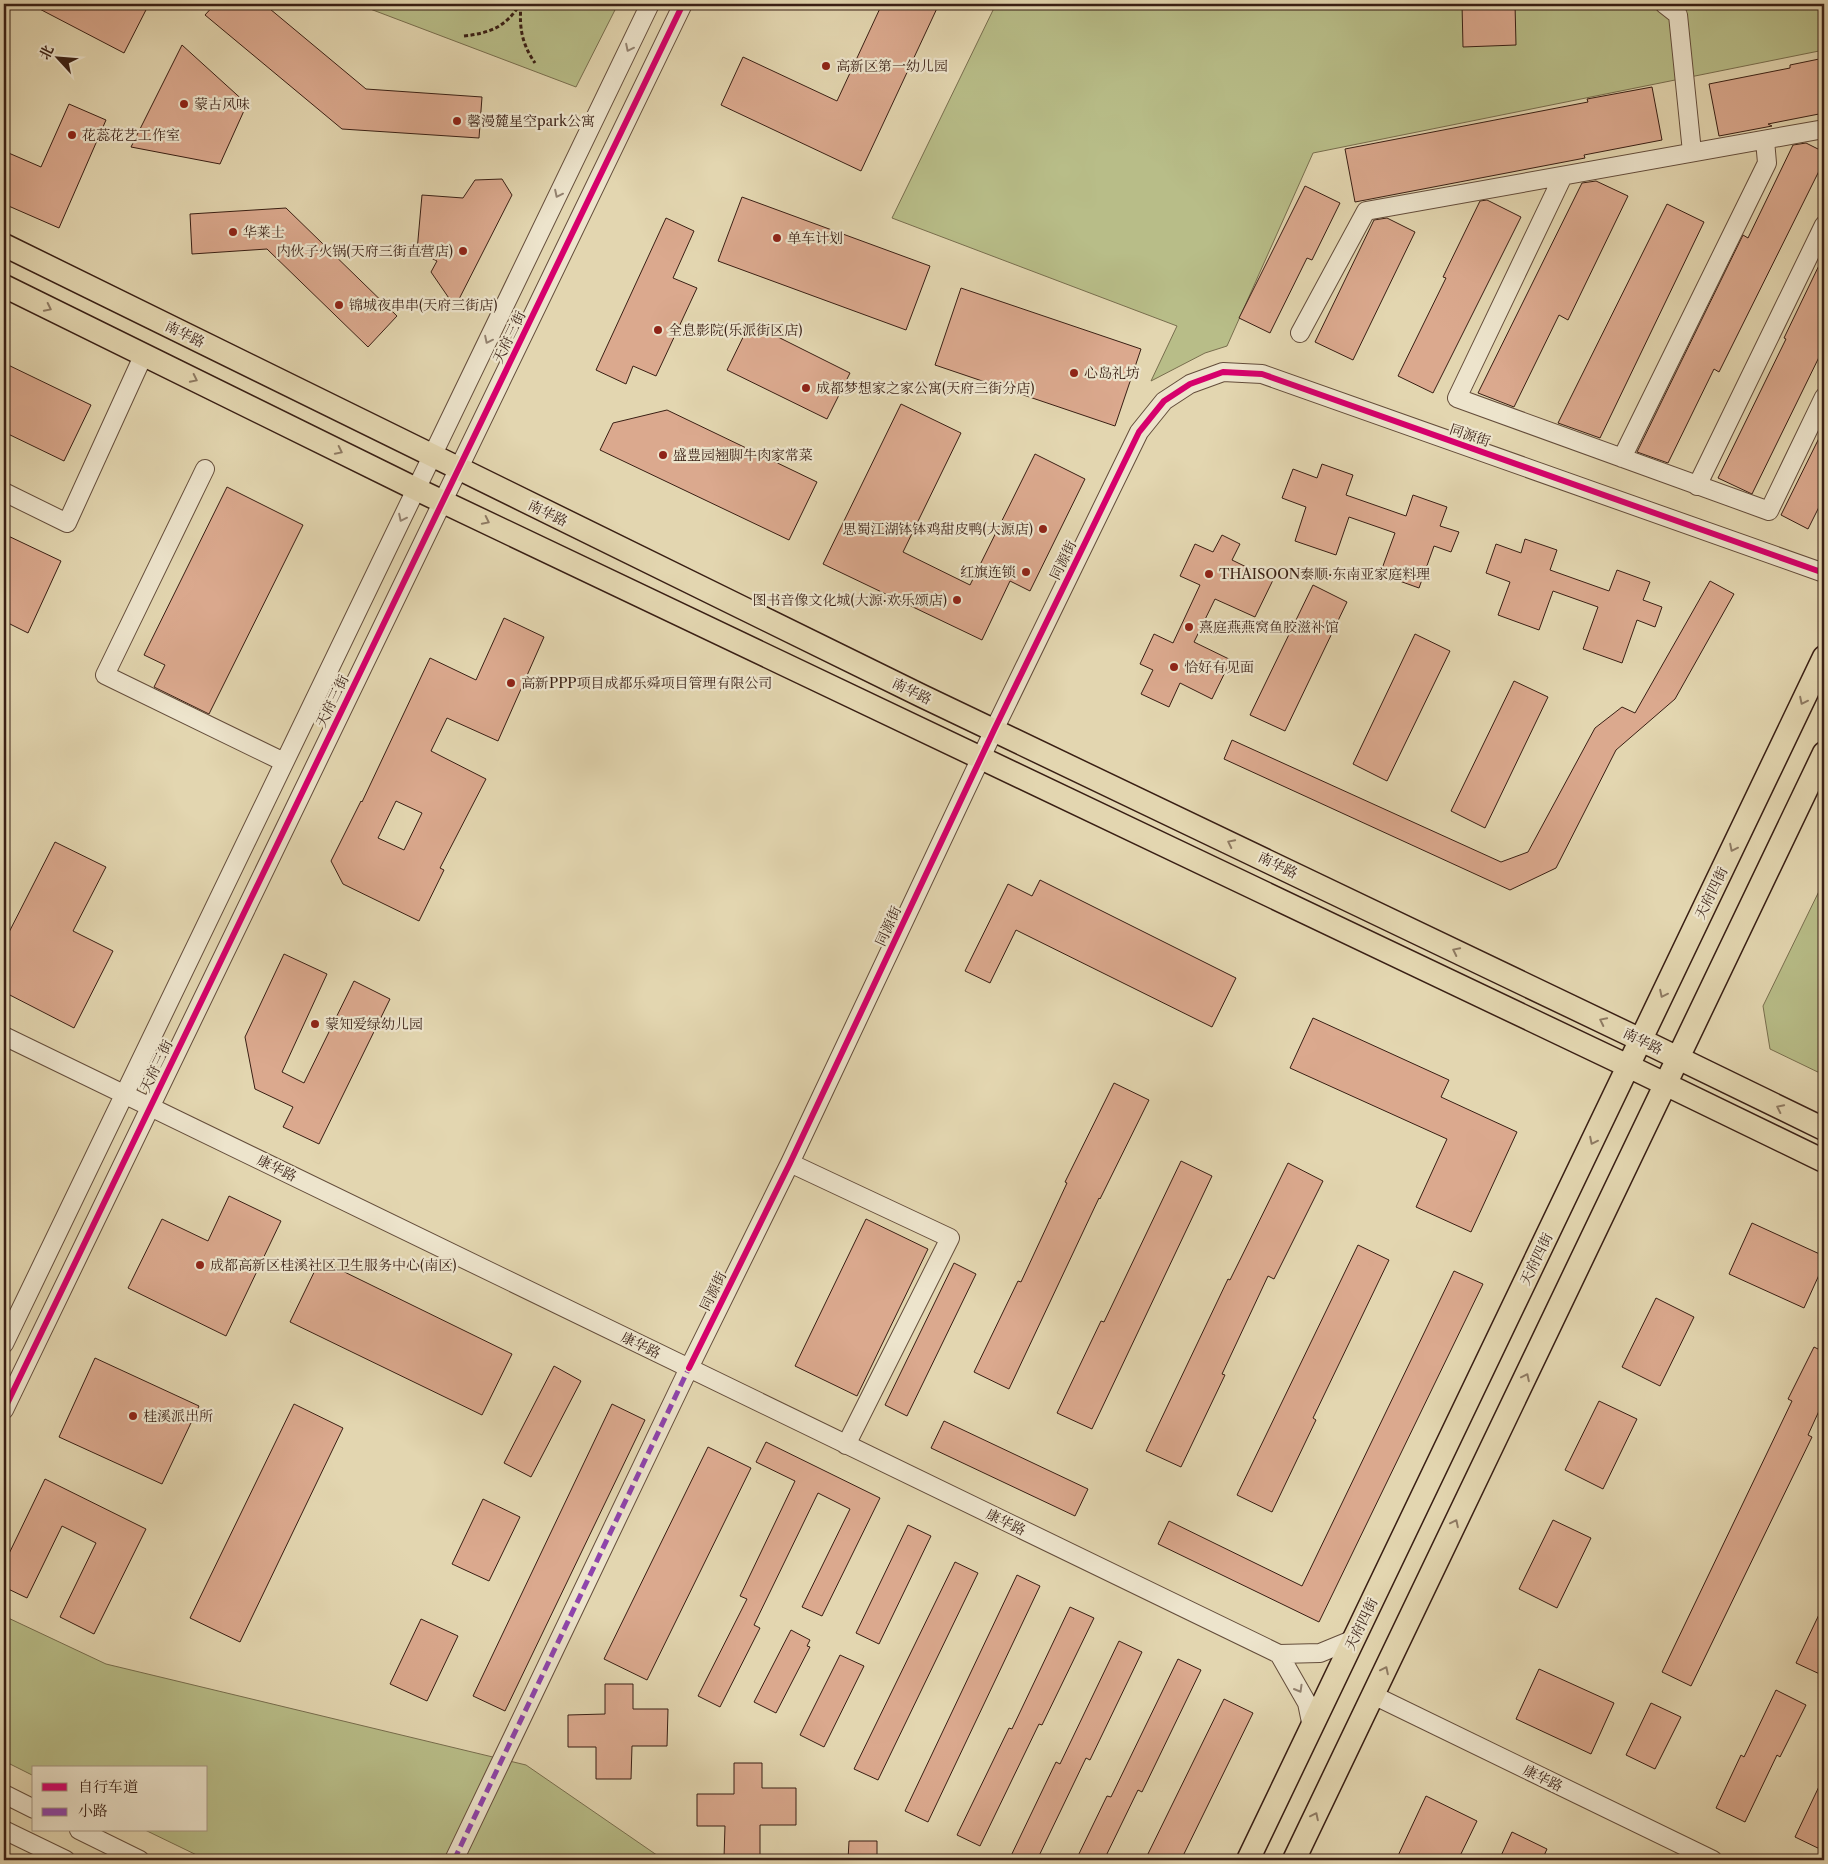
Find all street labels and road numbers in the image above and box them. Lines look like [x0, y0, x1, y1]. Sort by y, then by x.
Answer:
street label: 天府三街 [489, 308, 529, 366]
street label: 南华路 [162, 317, 208, 351]
street label: 同源街 [1447, 420, 1493, 450]
street label: 南华路 [525, 496, 571, 530]
street label: 同源街 [1046, 537, 1080, 583]
street label: 天府三街 [312, 672, 352, 730]
street label: 南华路 [889, 674, 935, 708]
street label: 南华路 [1255, 848, 1301, 882]
street label: 天府四街 [1691, 864, 1731, 922]
street label: 同源街 [871, 903, 905, 949]
street label: 南华路 [1620, 1024, 1666, 1058]
street label: 天府三街 [136, 1037, 176, 1095]
street label: 康华路 [254, 1151, 300, 1185]
street label: 天府四街 [1516, 1230, 1556, 1288]
street label: 同源街 [696, 1268, 730, 1314]
street label: 康华路 [618, 1328, 664, 1362]
street label: 康华路 [983, 1505, 1029, 1539]
street label: 天府四街 [1341, 1595, 1381, 1653]
street label: 康华路 [1520, 1761, 1566, 1795]

